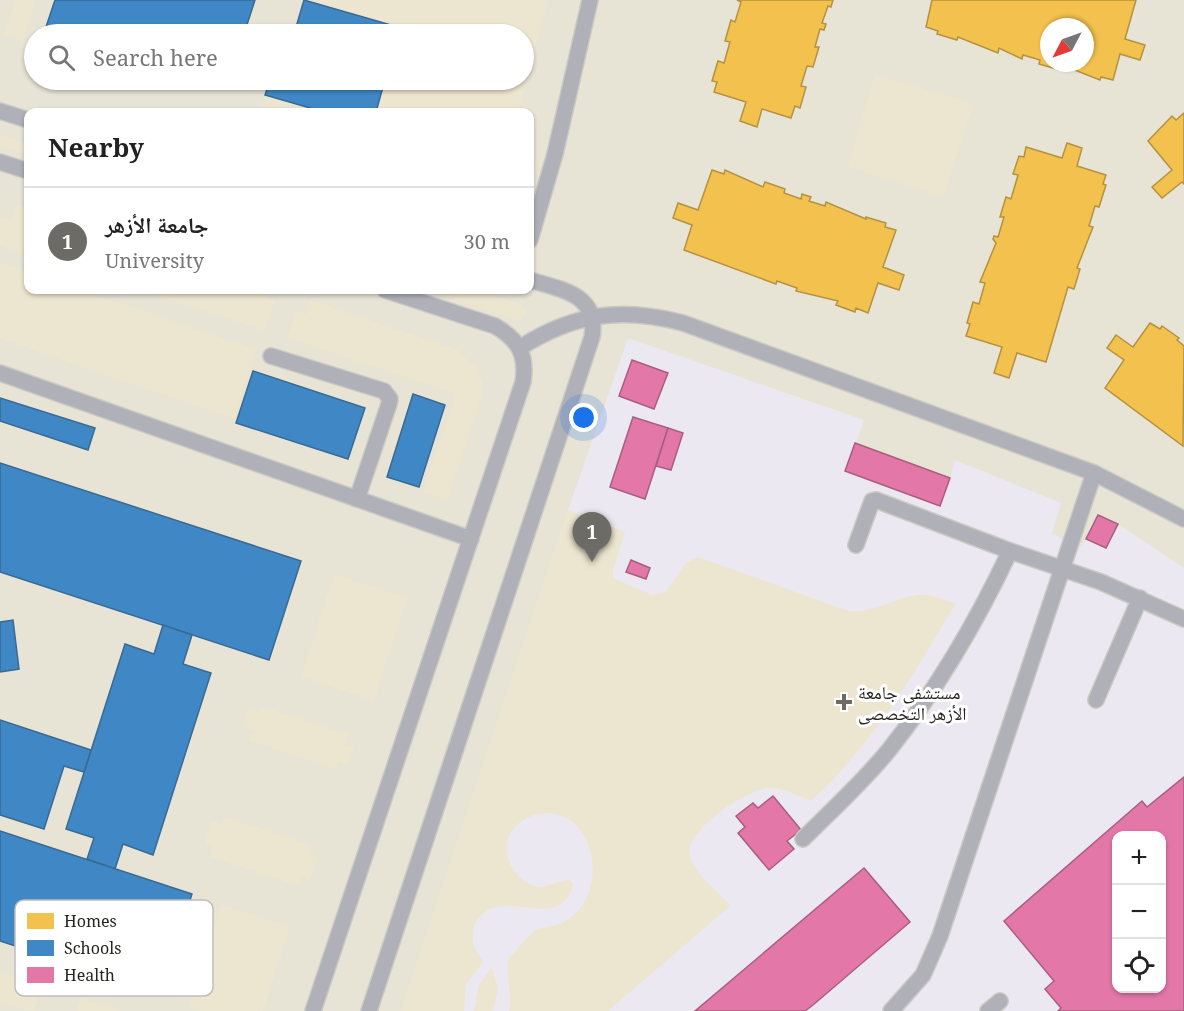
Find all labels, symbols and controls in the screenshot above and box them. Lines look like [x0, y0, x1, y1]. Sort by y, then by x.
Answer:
north arrow [1040, 18, 1094, 72]
search box [24, 24, 534, 90]
icon: search [45, 41, 78, 74]
text: Search here [93, 42, 218, 72]
text: Nearby [48, 129, 144, 165]
text: جامعة الأزهر [105, 209, 208, 239]
text: 1 [62, 228, 73, 255]
text: 30 m [464, 228, 510, 255]
text: University [105, 247, 204, 274]
your location [569, 403, 598, 432]
pin: 1 [572, 512, 612, 562]
place label: مستشفى جامعة الأزهر التخصصى [858, 680, 967, 725]
marker: مستشفى جامعة الأزهر التخصصى [835, 693, 853, 711]
map controls [1112, 831, 1166, 993]
button: + [1112, 831, 1166, 885]
button: − [1112, 885, 1166, 939]
legend [15, 900, 213, 996]
text: Homes [64, 910, 117, 932]
text: Schools [64, 937, 121, 959]
button: locate [1112, 939, 1166, 993]
text: Health [64, 964, 115, 986]

